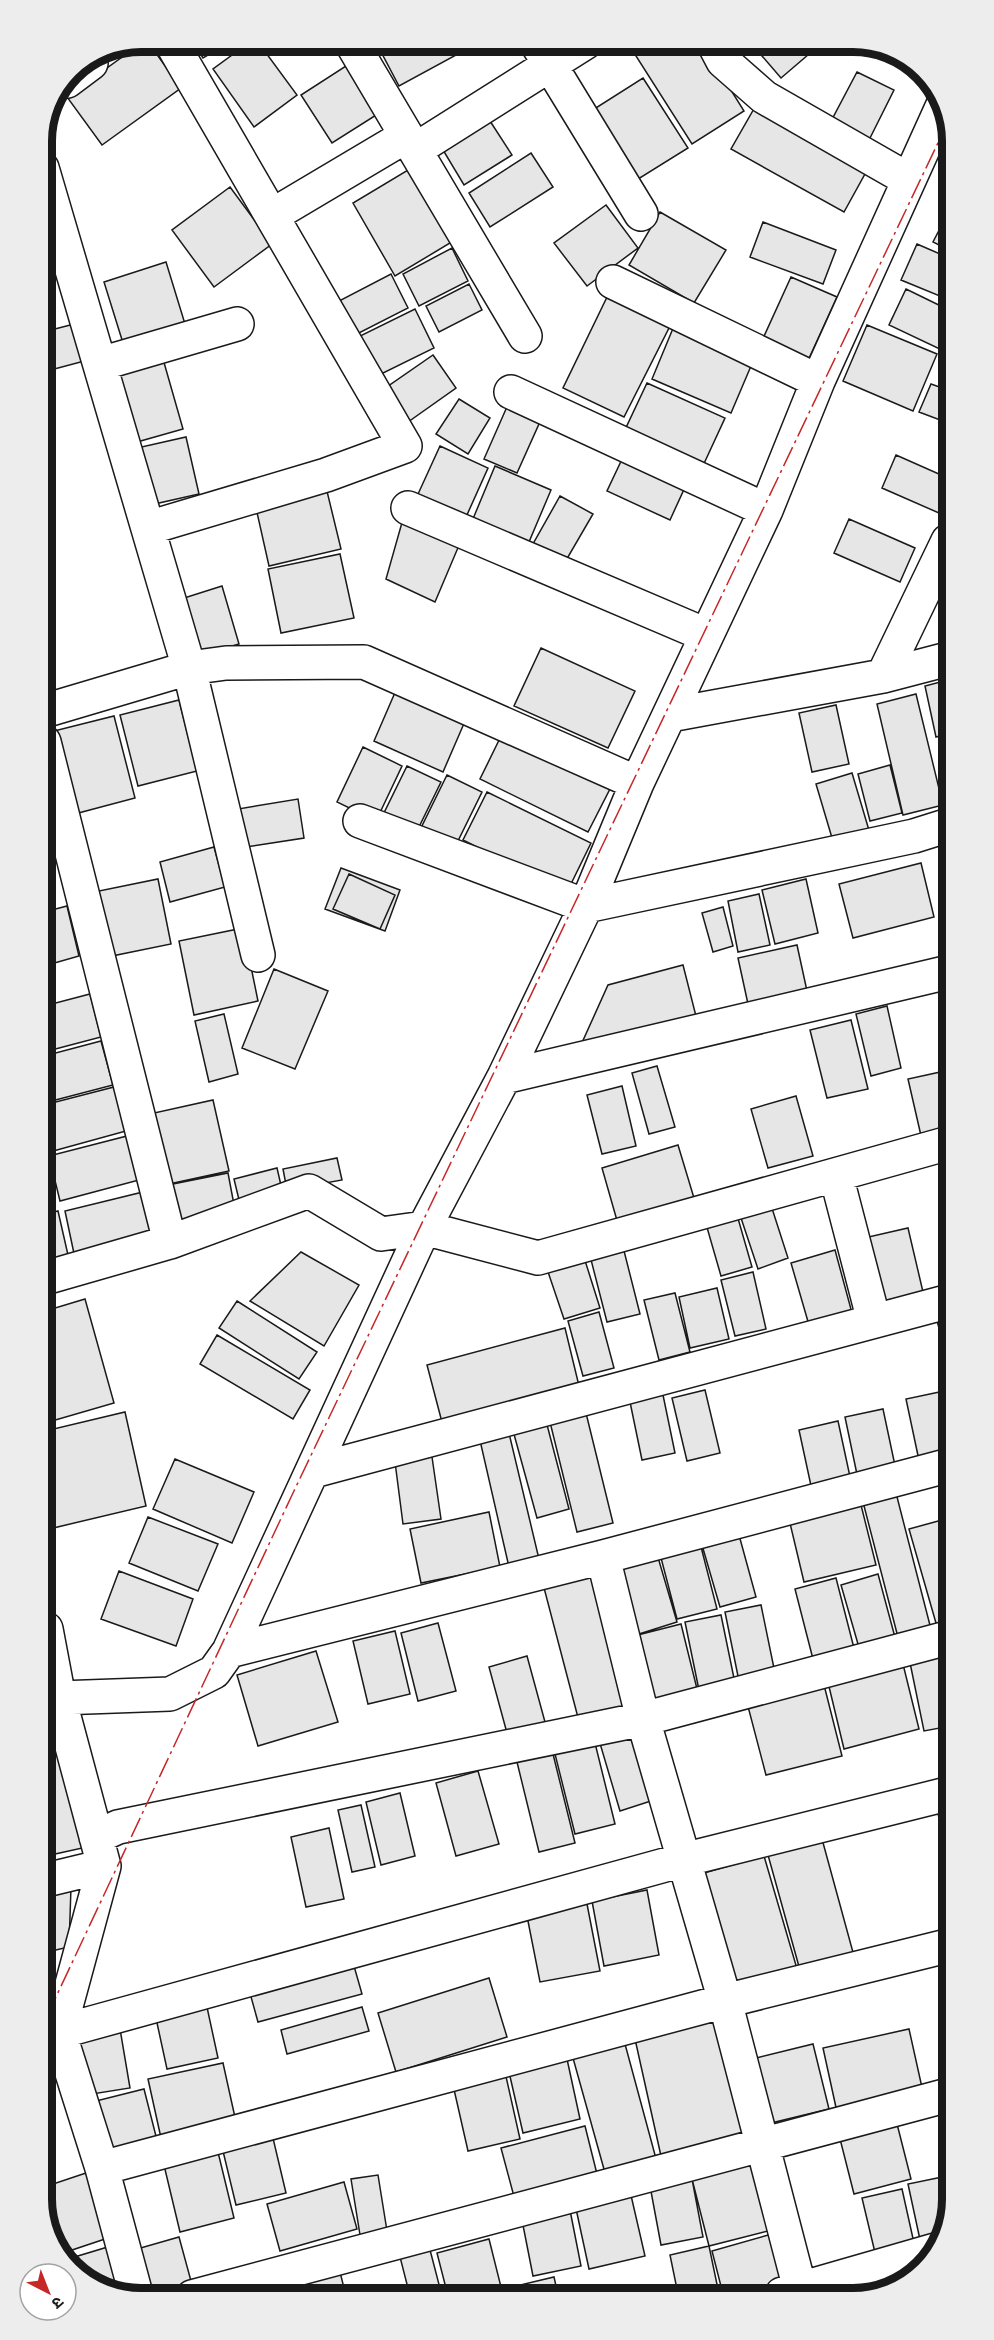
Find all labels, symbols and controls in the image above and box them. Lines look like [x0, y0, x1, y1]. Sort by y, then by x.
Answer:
north arrow [18, 2262, 78, 2322]
text: उ [47, 2293, 68, 2313]

